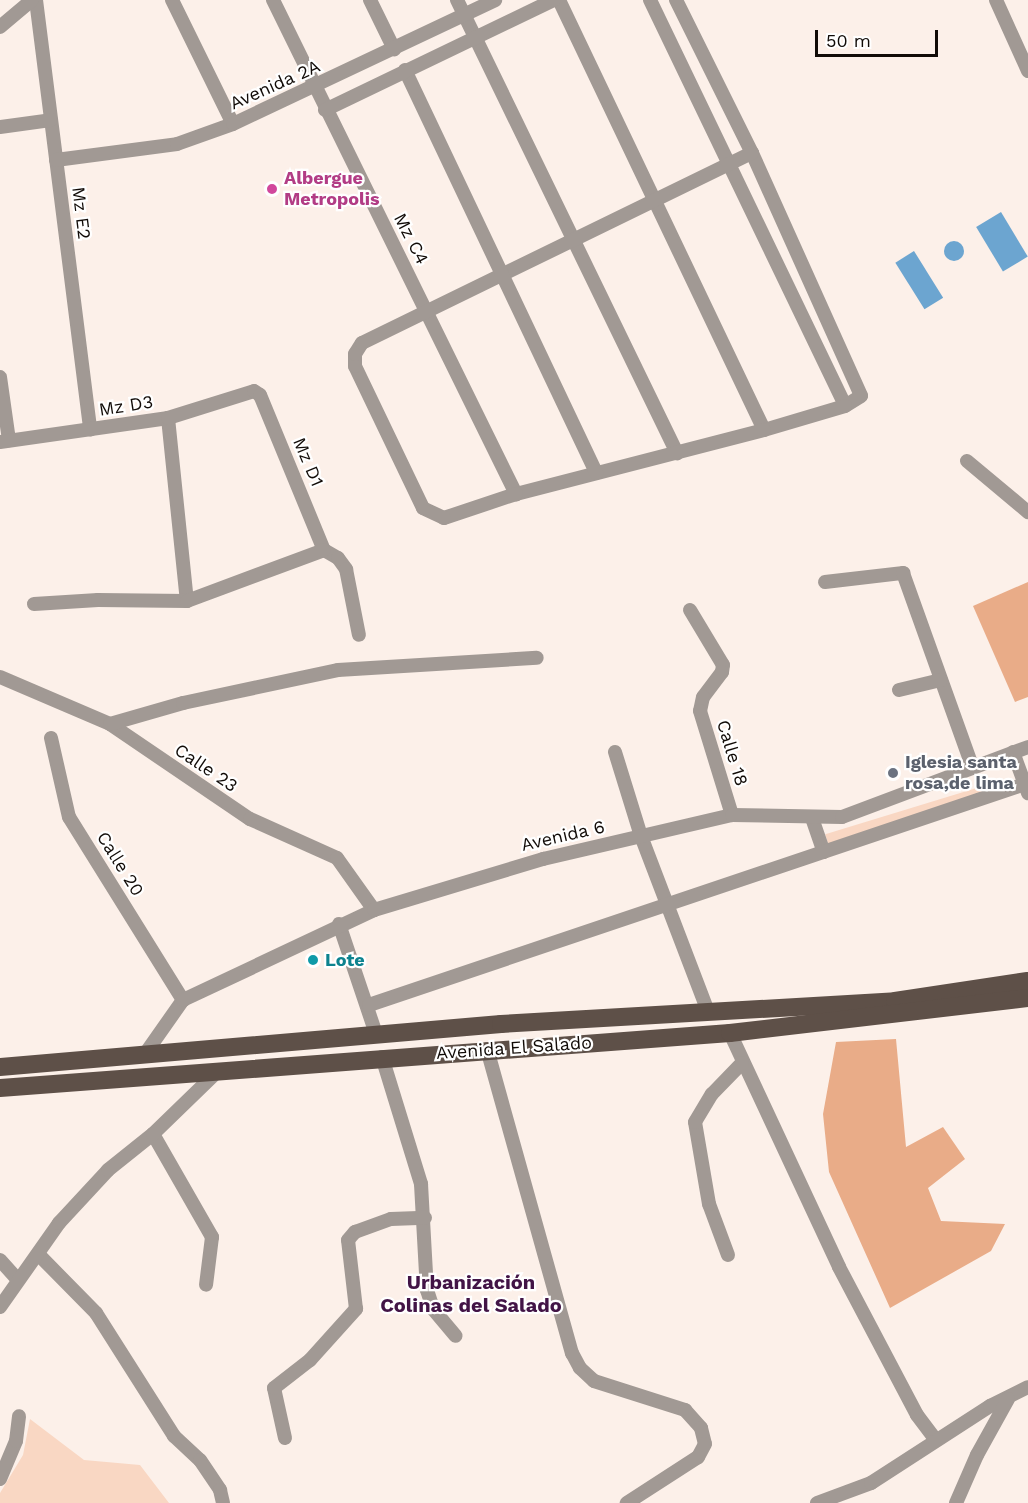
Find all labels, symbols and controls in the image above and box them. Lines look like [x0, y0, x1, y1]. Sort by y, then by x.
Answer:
scale bar [818, 18, 941, 56]
text: 50 m [826, 30, 871, 51]
street label: Avenida 2A [226, 55, 324, 115]
place label: Albergue Metropolis [284, 168, 380, 210]
marker: Albergue Metropolis [265, 182, 279, 196]
street label: Mz E2 [67, 185, 95, 241]
street label: Mz C4 [389, 210, 433, 268]
street label: Mz D3 [97, 391, 155, 421]
street label: Mz D1 [288, 434, 328, 490]
street label: Calle 18 [712, 717, 752, 789]
street label: Calle 23 [171, 739, 241, 797]
place label: Iglesia santa rosa,de lima [905, 752, 1017, 795]
marker: Iglesia santa rosa,de lima [886, 766, 900, 780]
street label: Avenida 6 [519, 816, 607, 856]
street label: Calle 20 [92, 828, 148, 900]
place label: Lote [325, 949, 365, 971]
marker: Lote [306, 953, 320, 967]
street label: Avenida El Salado [435, 1032, 593, 1064]
district label: Urbanización Colinas del Salado [380, 1271, 562, 1318]

